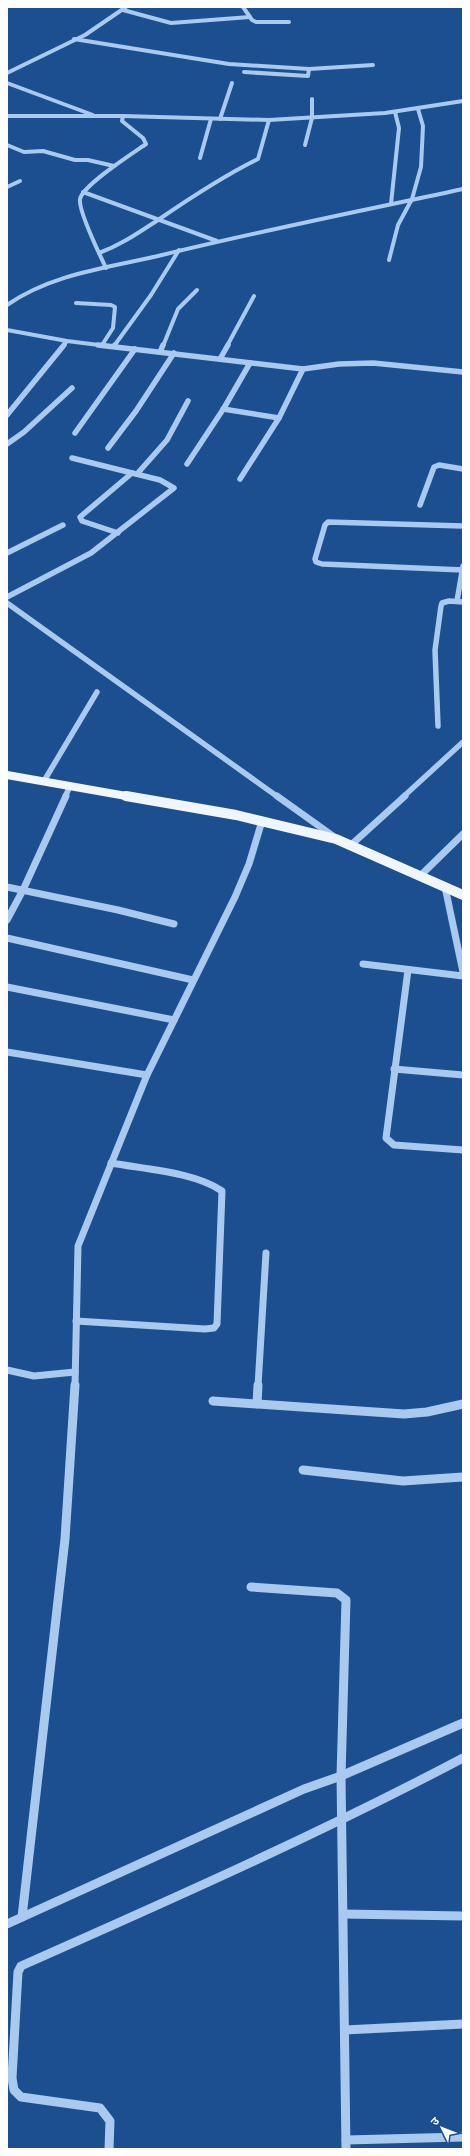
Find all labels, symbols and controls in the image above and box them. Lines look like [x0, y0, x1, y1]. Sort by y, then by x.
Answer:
north arrow [422, 2108, 462, 2148]
text: उ [428, 2114, 442, 2128]

